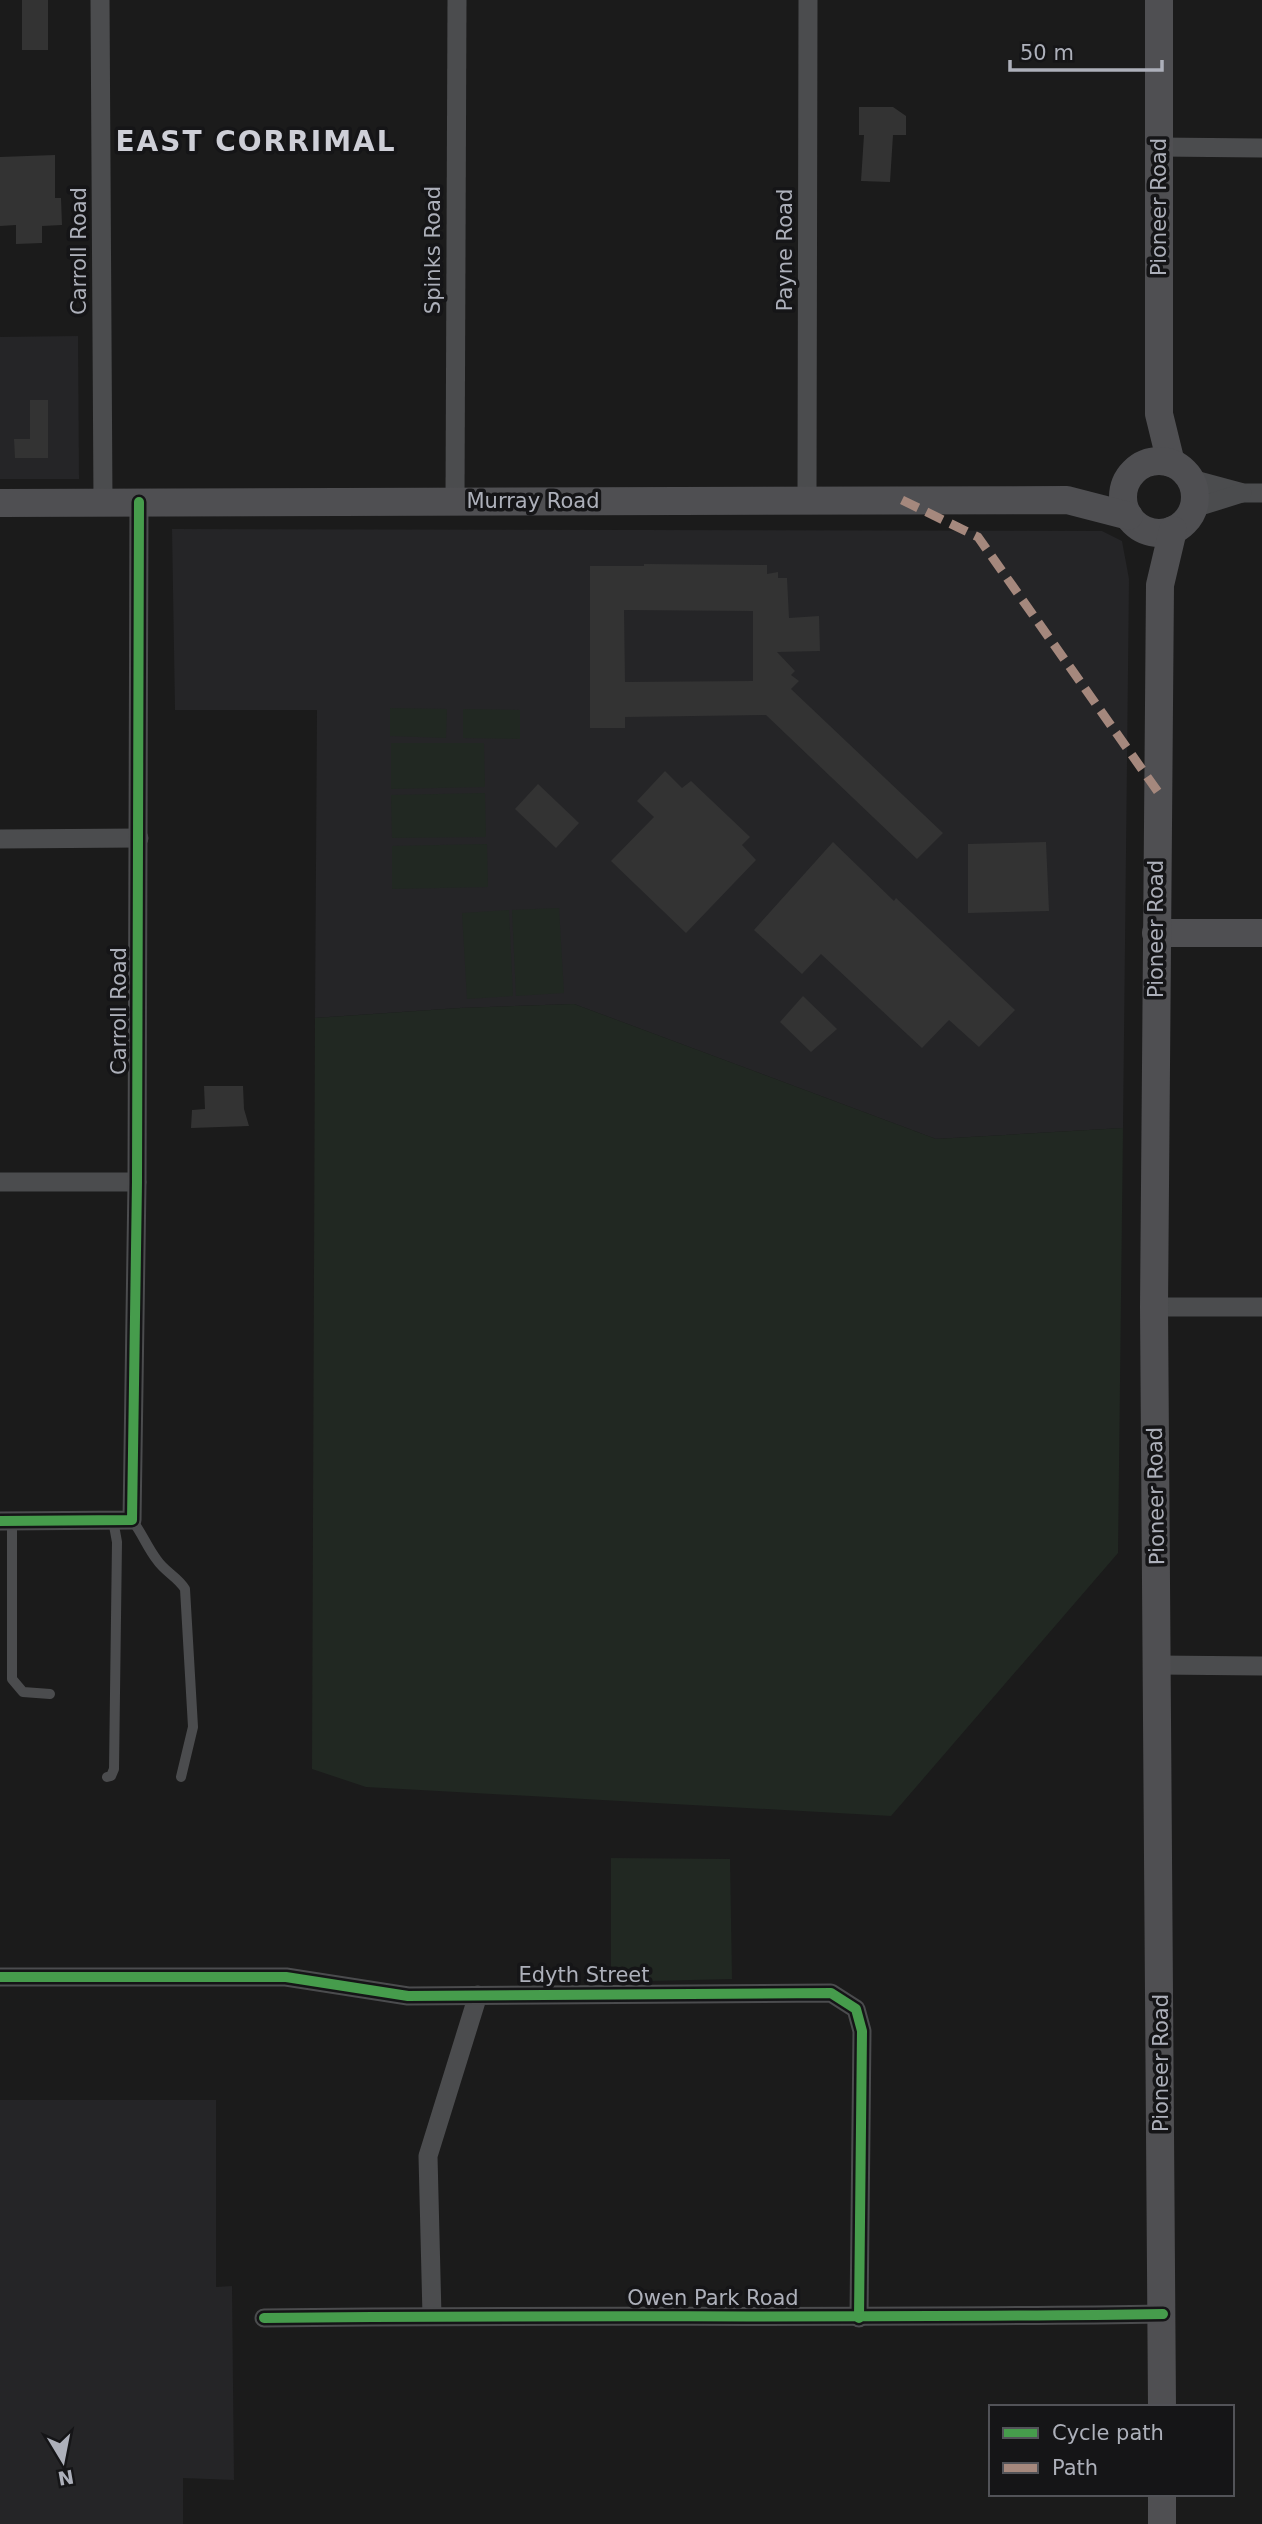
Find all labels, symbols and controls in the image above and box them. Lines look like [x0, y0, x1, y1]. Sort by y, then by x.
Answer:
scale bar [1010, 28, 1162, 72]
text: 50 m [1020, 41, 1074, 65]
district label: EAST CORRIMAL [115, 125, 397, 158]
street label: Pioneer Road [1147, 138, 1171, 276]
street label: Spinks Road [421, 186, 445, 314]
street label: Carroll Road [67, 187, 91, 315]
street label: Payne Road [773, 189, 797, 311]
street label: Murray Road [467, 489, 600, 513]
street label: Pioneer Road [1144, 860, 1168, 998]
street label: Carroll Road [107, 947, 131, 1075]
street label: Pioneer Road [1143, 1427, 1169, 1565]
street label: Edyth Street [518, 1963, 650, 1987]
street label: Pioneer Road [1149, 1994, 1173, 2132]
street label: Owen Park Road [627, 2286, 799, 2310]
legend [989, 2405, 1234, 2496]
text: Cycle path [1052, 2421, 1164, 2445]
north arrow [28, 2426, 98, 2496]
text: Path [1052, 2456, 1098, 2480]
text: N [56, 2466, 76, 2490]

